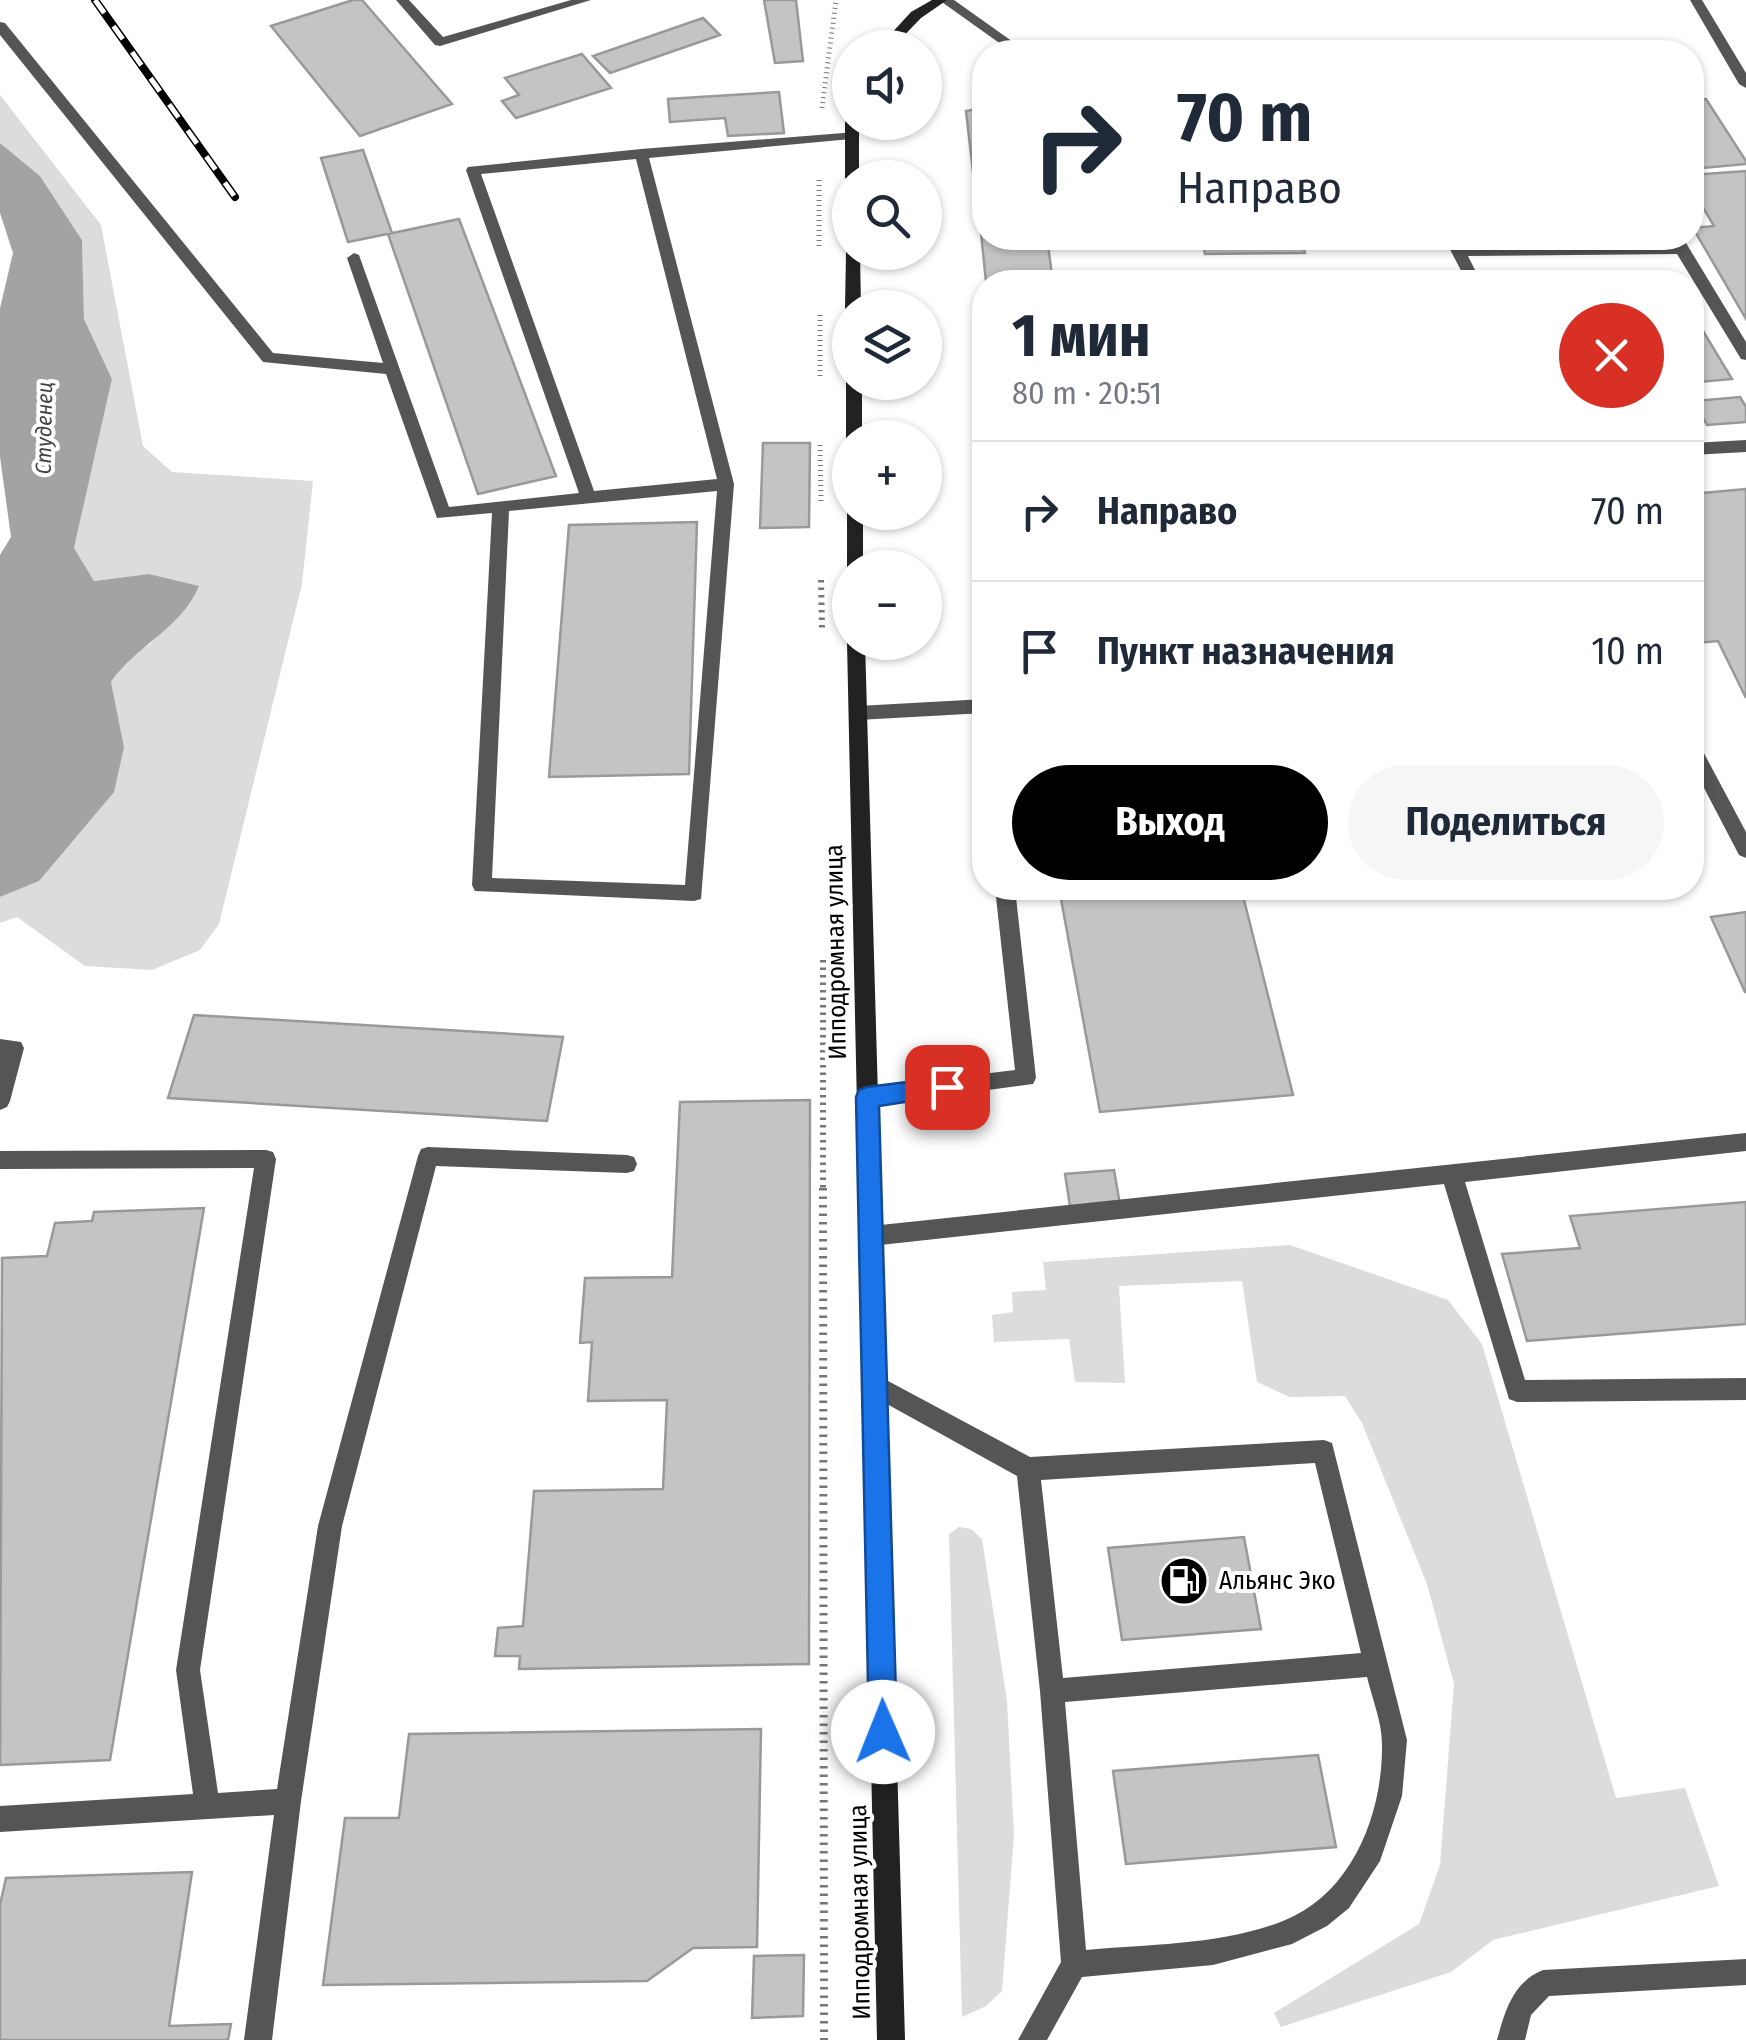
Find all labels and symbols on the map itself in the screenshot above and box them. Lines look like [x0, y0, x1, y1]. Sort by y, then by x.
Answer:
water label: Студенец [30, 381, 58, 475]
street label: Ипподромная улица [819, 844, 853, 1060]
pin [905, 1045, 990, 1130]
fuel station icon: Альянс Эко [1158, 1555, 1210, 1607]
place label: Альянс Эко [1219, 1566, 1336, 1596]
position arrow [831, 1680, 935, 1784]
street label: Ипподромная улица [843, 1804, 877, 2020]

